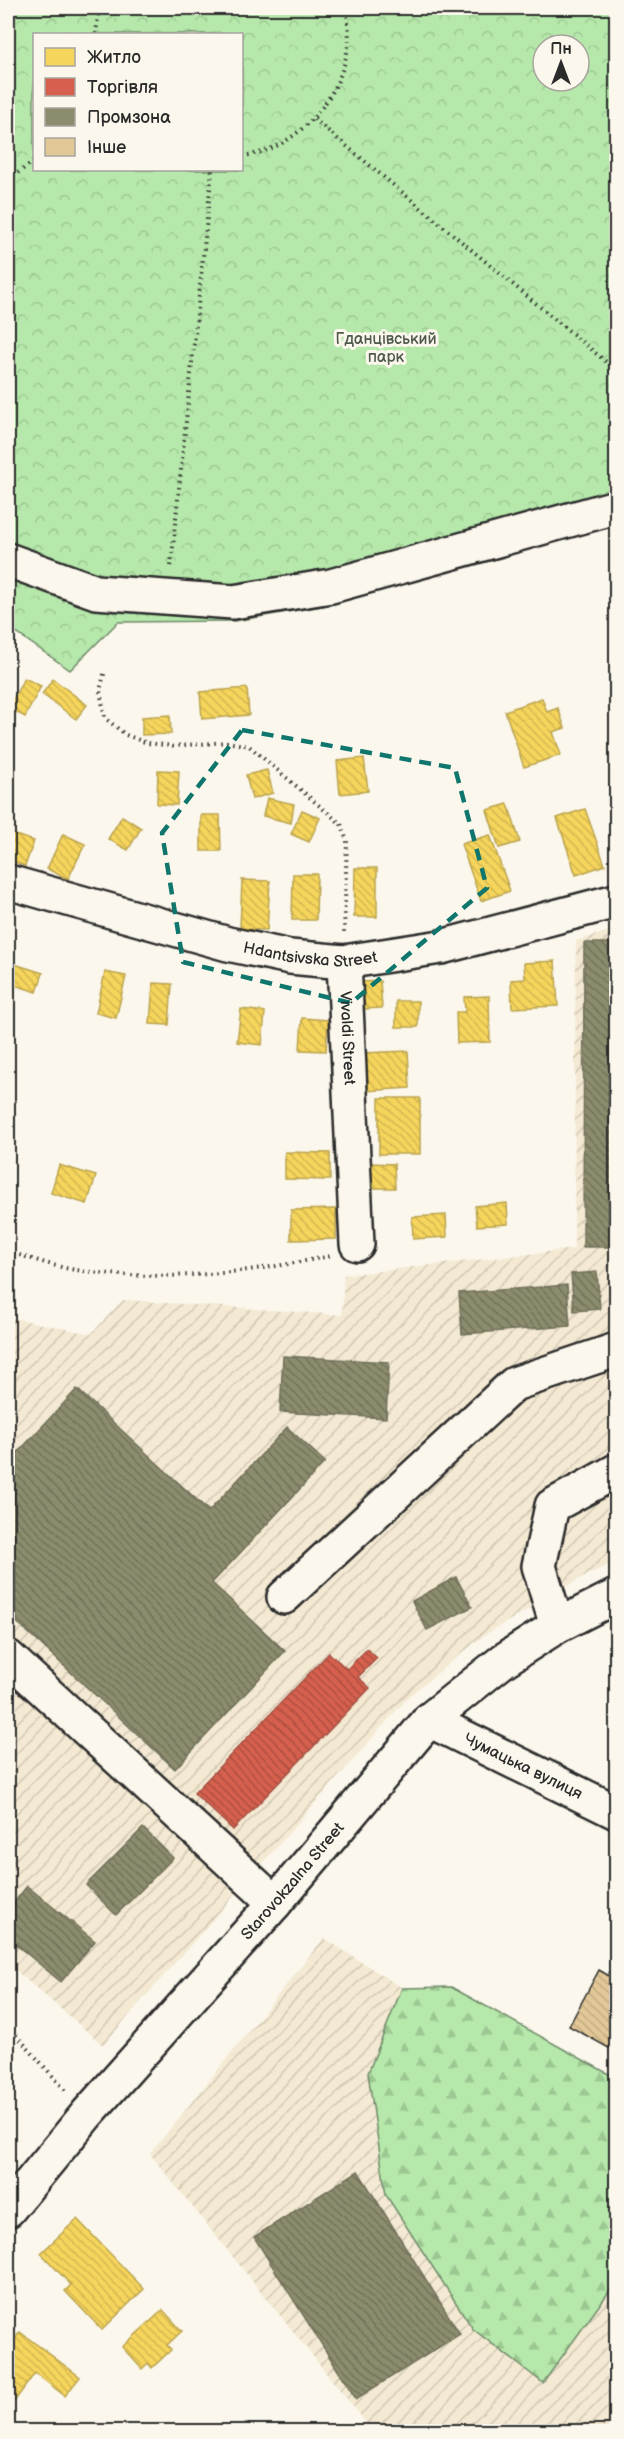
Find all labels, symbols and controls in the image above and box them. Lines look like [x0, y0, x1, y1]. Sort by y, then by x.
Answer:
legend [33, 33, 243, 171]
north arrow [531, 33, 591, 93]
text: Пн [550, 40, 572, 59]
text: Житло [87, 47, 141, 68]
text: Торгівля [87, 77, 158, 98]
text: Промзона [87, 107, 171, 128]
text: Інше [87, 137, 126, 158]
park label: Гданцівський парк [335, 330, 437, 367]
street label: Hdantsivska Street [242, 938, 379, 972]
street label: Vivaldi Street [336, 991, 359, 1085]
street label: Чумацька вулиця [461, 1729, 586, 1804]
street label: Starovokzalna Street [237, 1819, 348, 1944]

